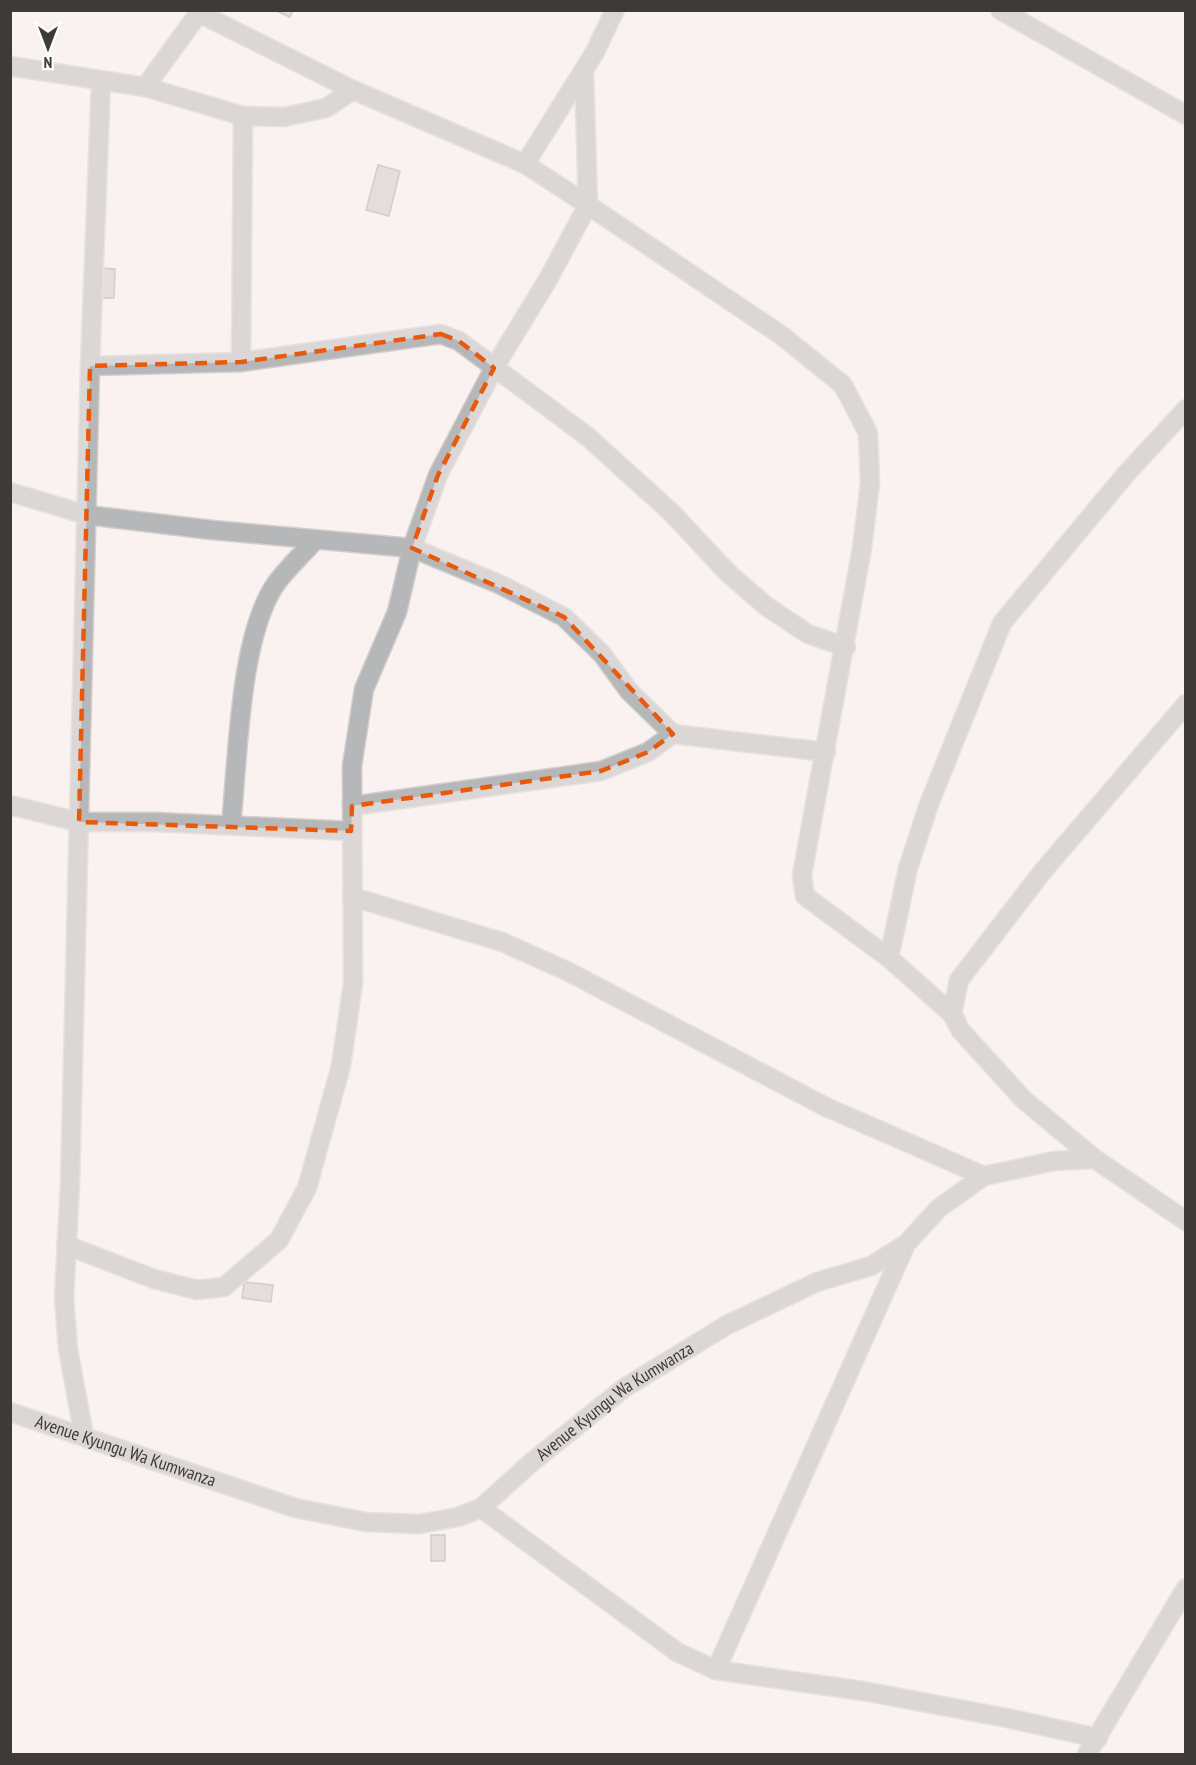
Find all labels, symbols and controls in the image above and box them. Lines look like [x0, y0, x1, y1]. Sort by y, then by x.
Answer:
north arrow [18, 18, 78, 78]
text: N [44, 53, 52, 73]
street label: Avenue Kyungu Wa Kumwanza [531, 1336, 697, 1465]
street label: Avenue Kyungu Wa Kumwanza [33, 1409, 219, 1492]

